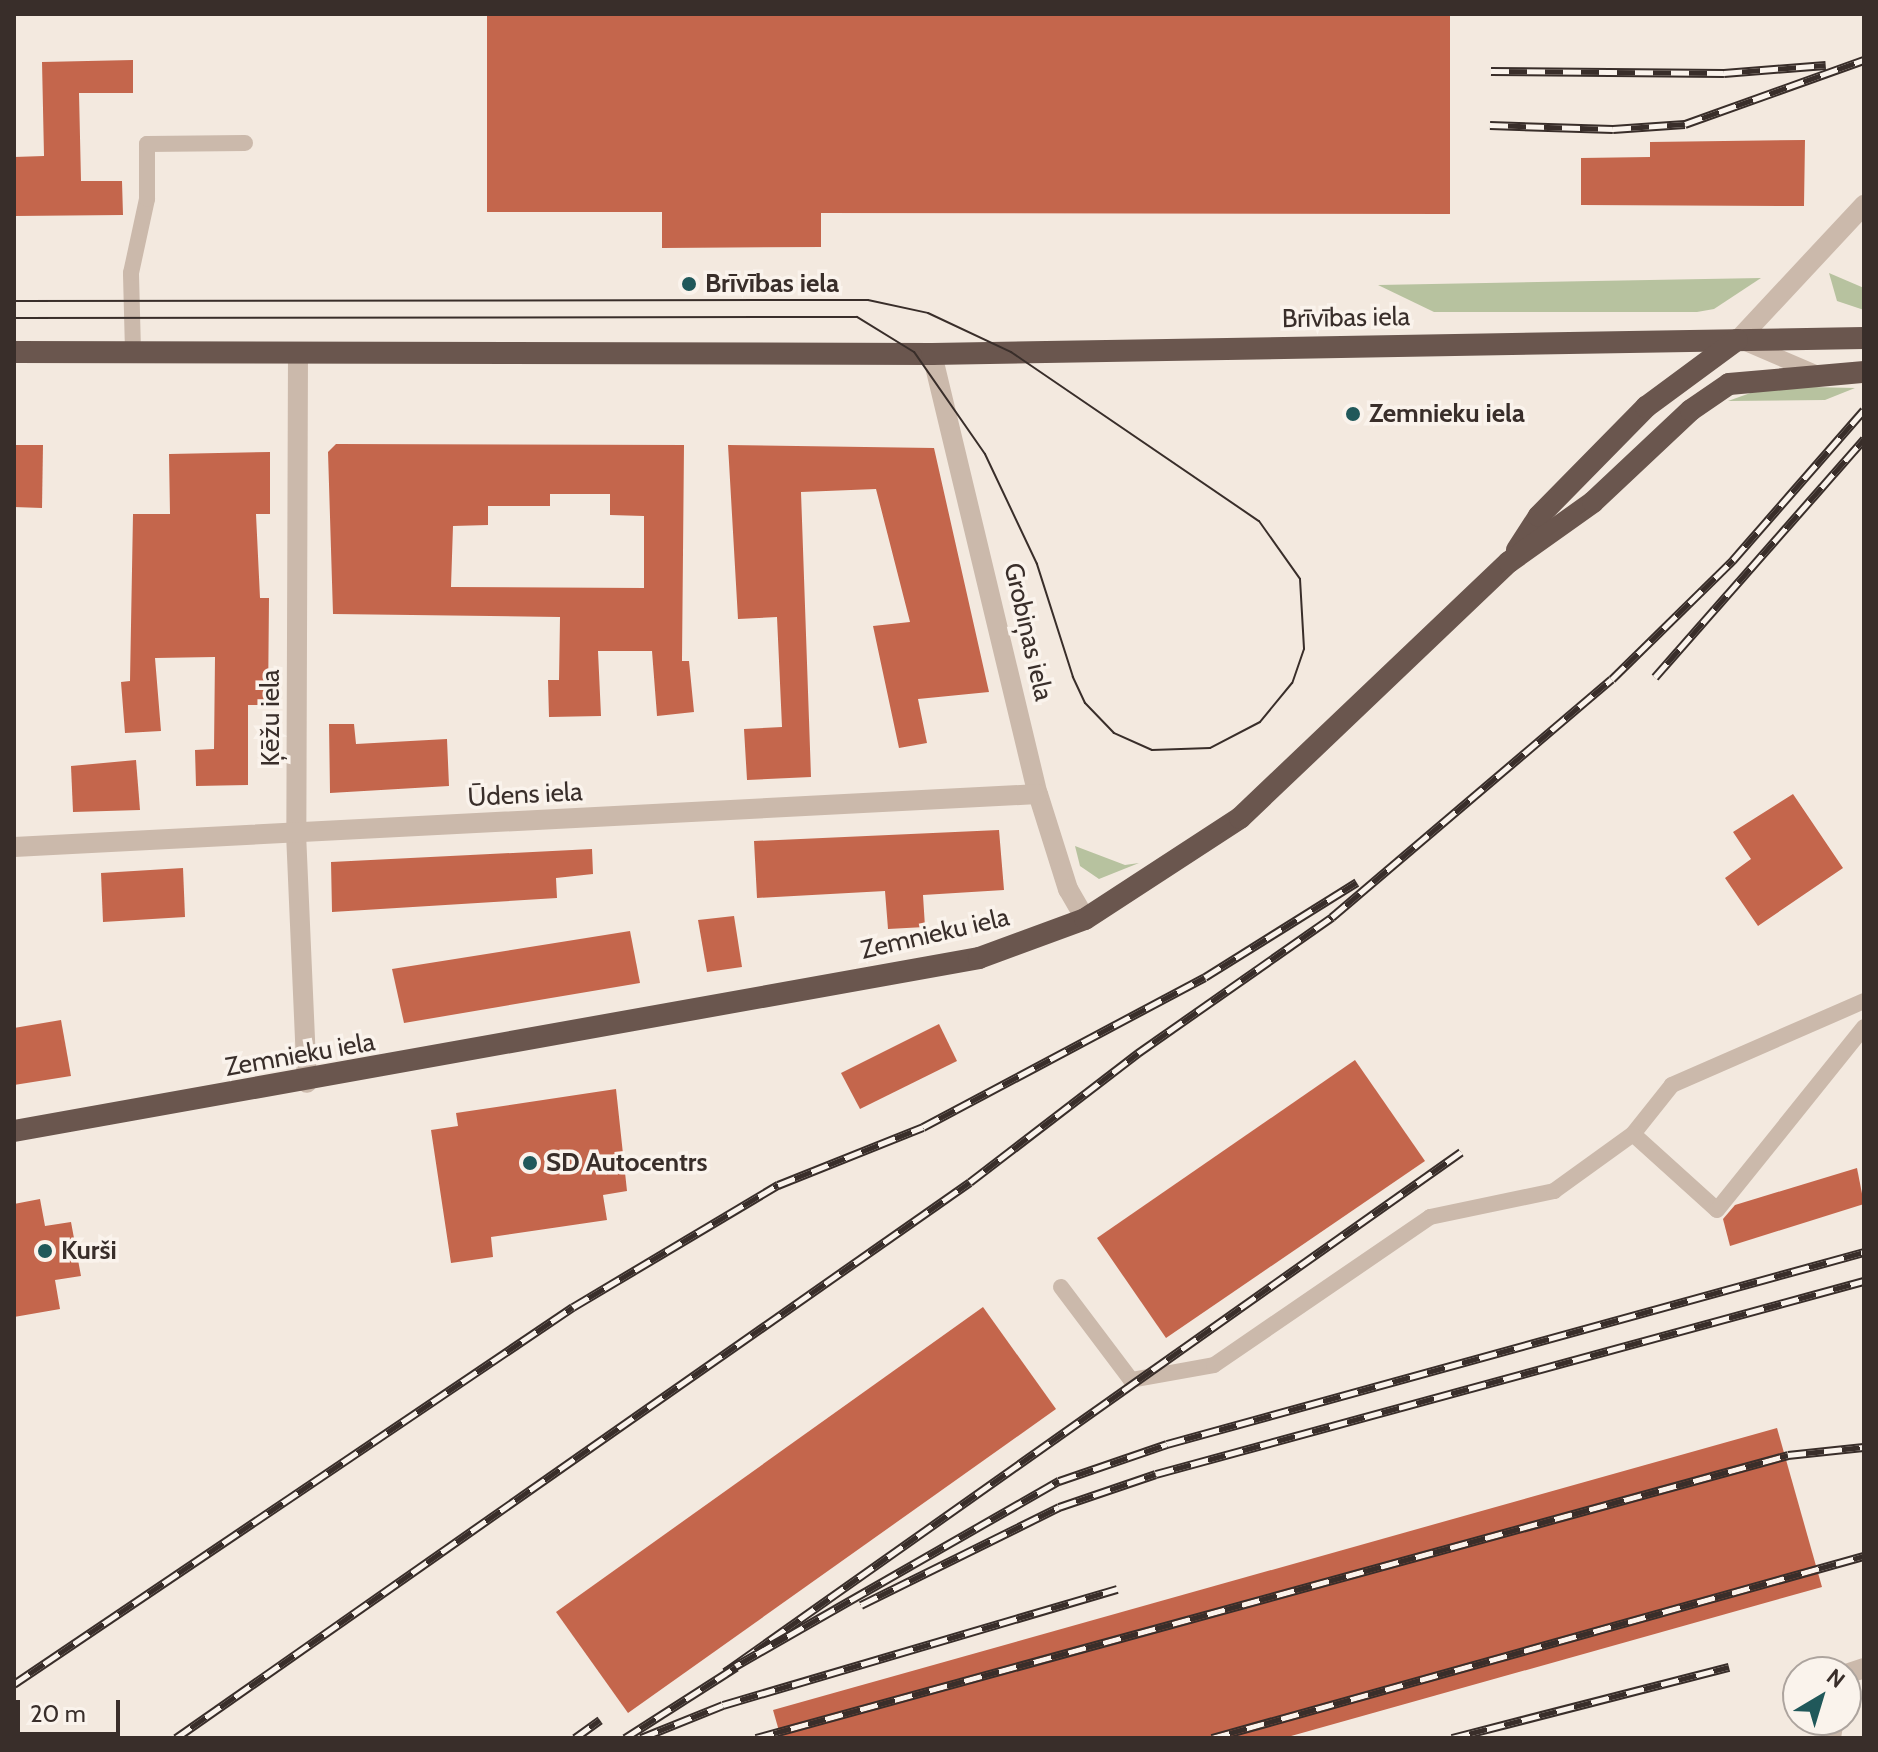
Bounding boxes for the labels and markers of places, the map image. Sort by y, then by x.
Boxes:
place label: Brīvības iela [705,268,839,300]
marker: Brīvības iela [680,275,698,293]
place label: Zemnieku iela [1369,398,1525,430]
marker: Zemnieku iela [1344,405,1362,423]
place label: SD Autocentrs [546,1147,707,1179]
marker: SD Autocentrs [521,1154,539,1172]
place label: Kurši [61,1235,117,1267]
marker: Kurši [36,1242,54,1260]

